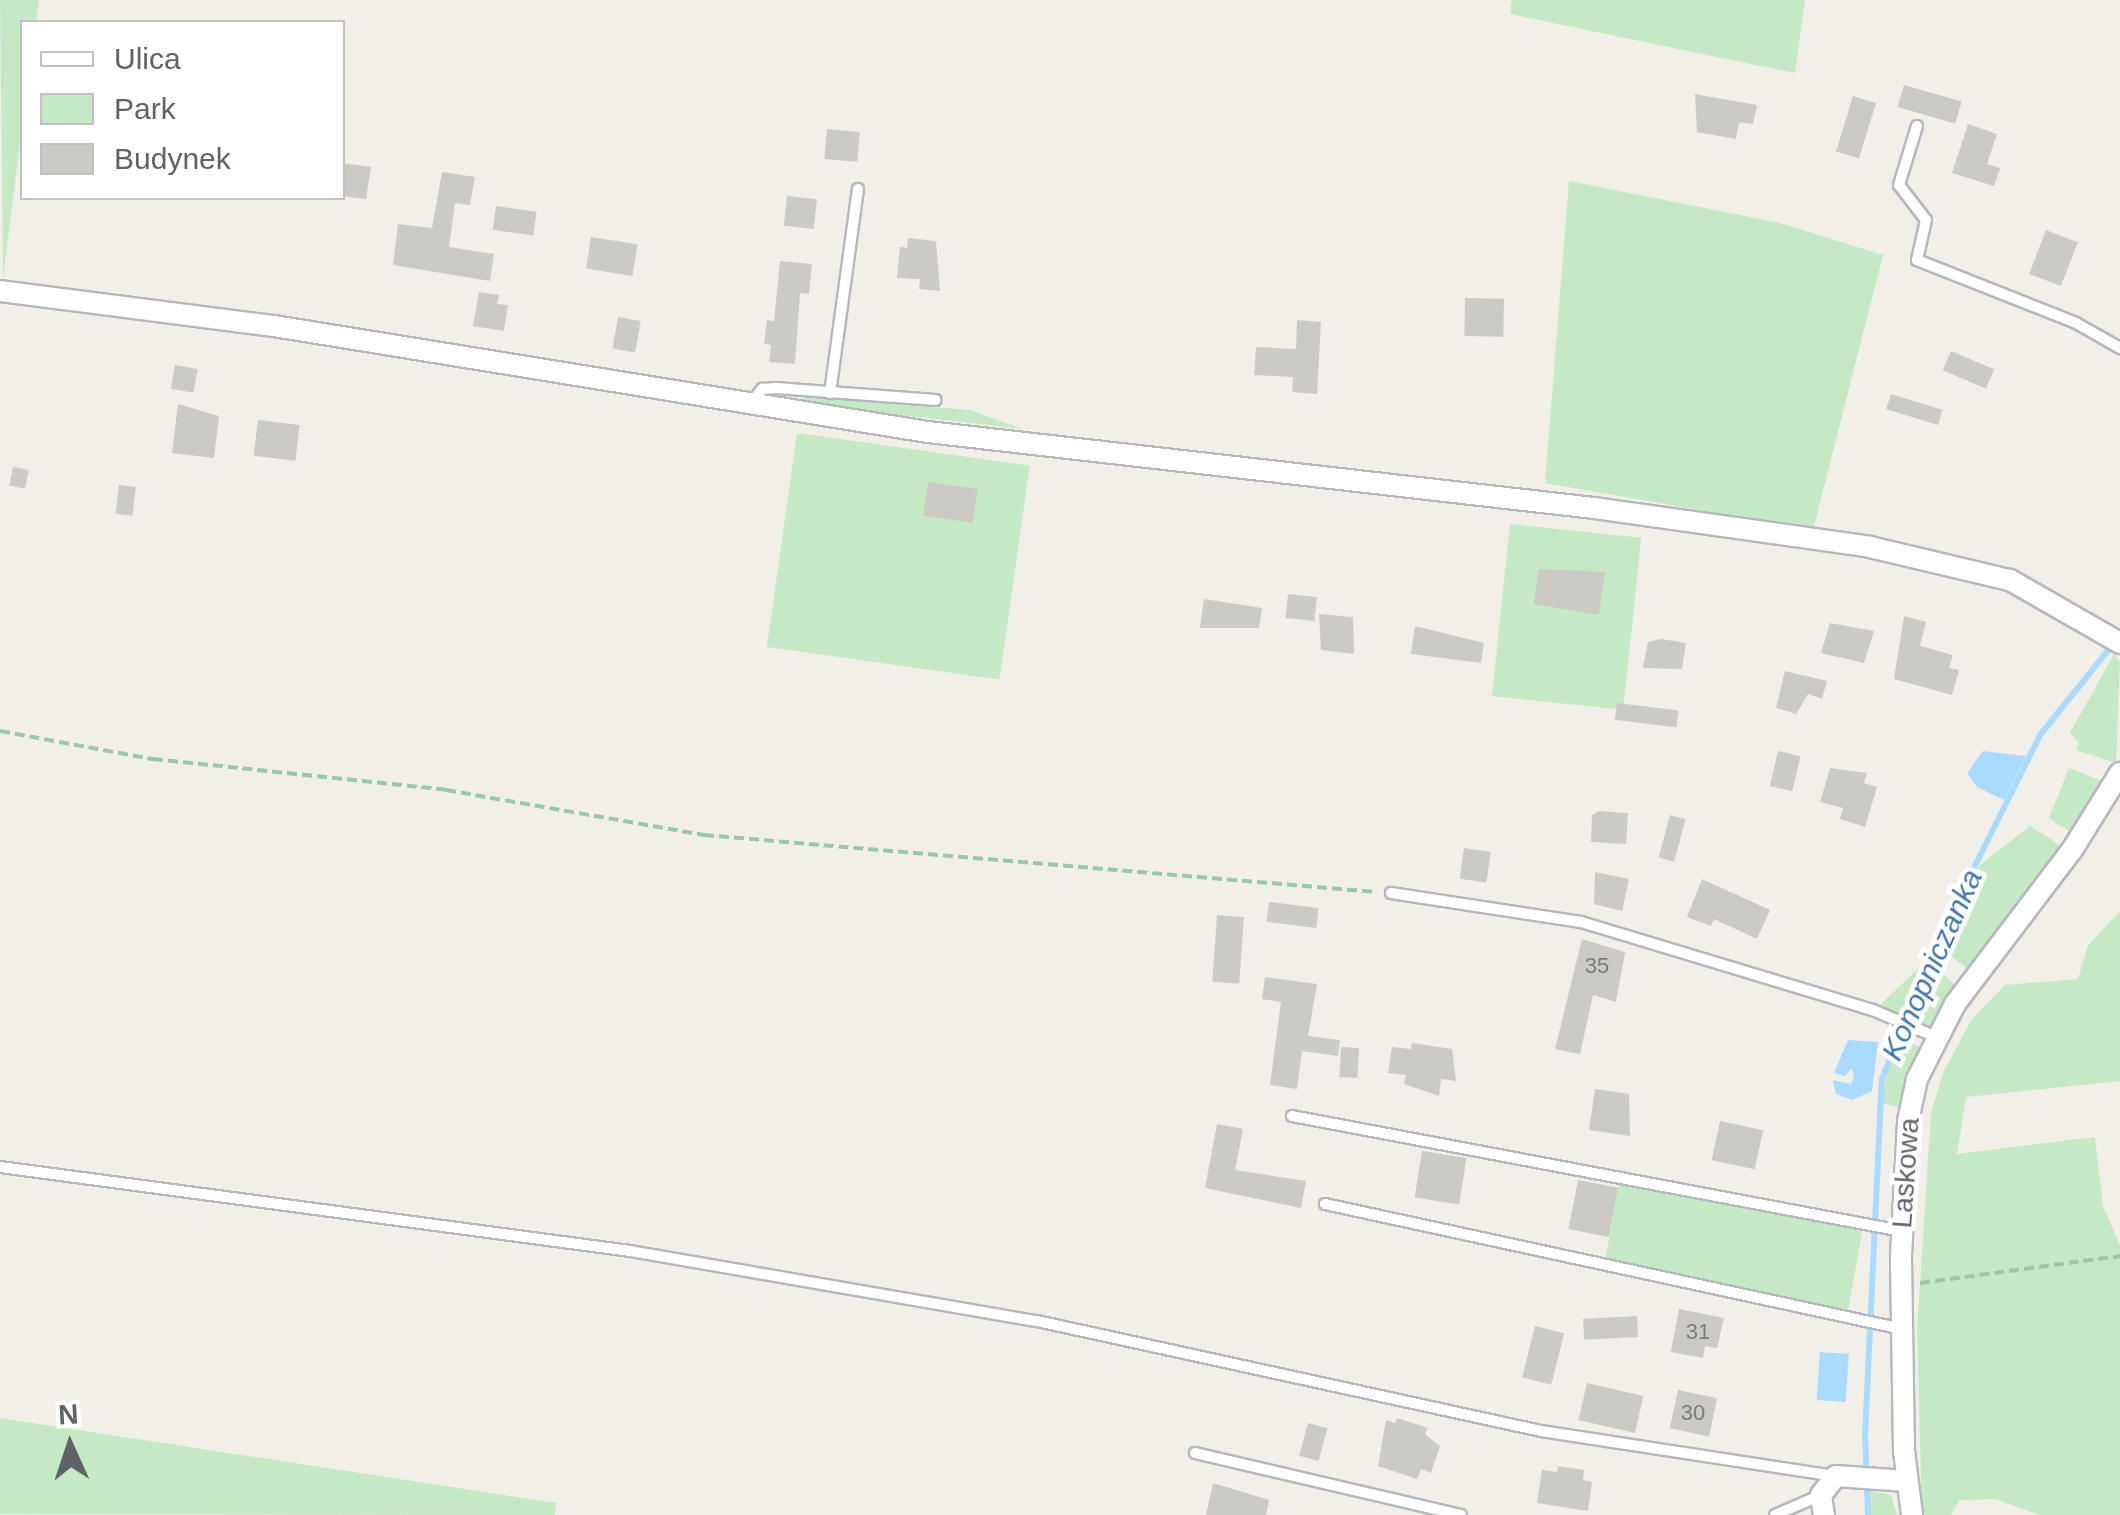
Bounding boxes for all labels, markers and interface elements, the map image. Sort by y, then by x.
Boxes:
legend [20,20,345,200]
text: Ulica [114,42,181,75]
text: Park [114,92,176,125]
text: Budynek [114,142,231,175]
water label: Konopniczanka [1874,864,1990,1066]
house number: 35 [1585,953,1609,979]
street label: Laskowa [1885,1117,1927,1229]
house number: 31 [1686,1319,1710,1345]
north arrow [20,1395,120,1495]
text: N [57,1399,79,1431]
house number: 30 [1681,1400,1705,1426]

